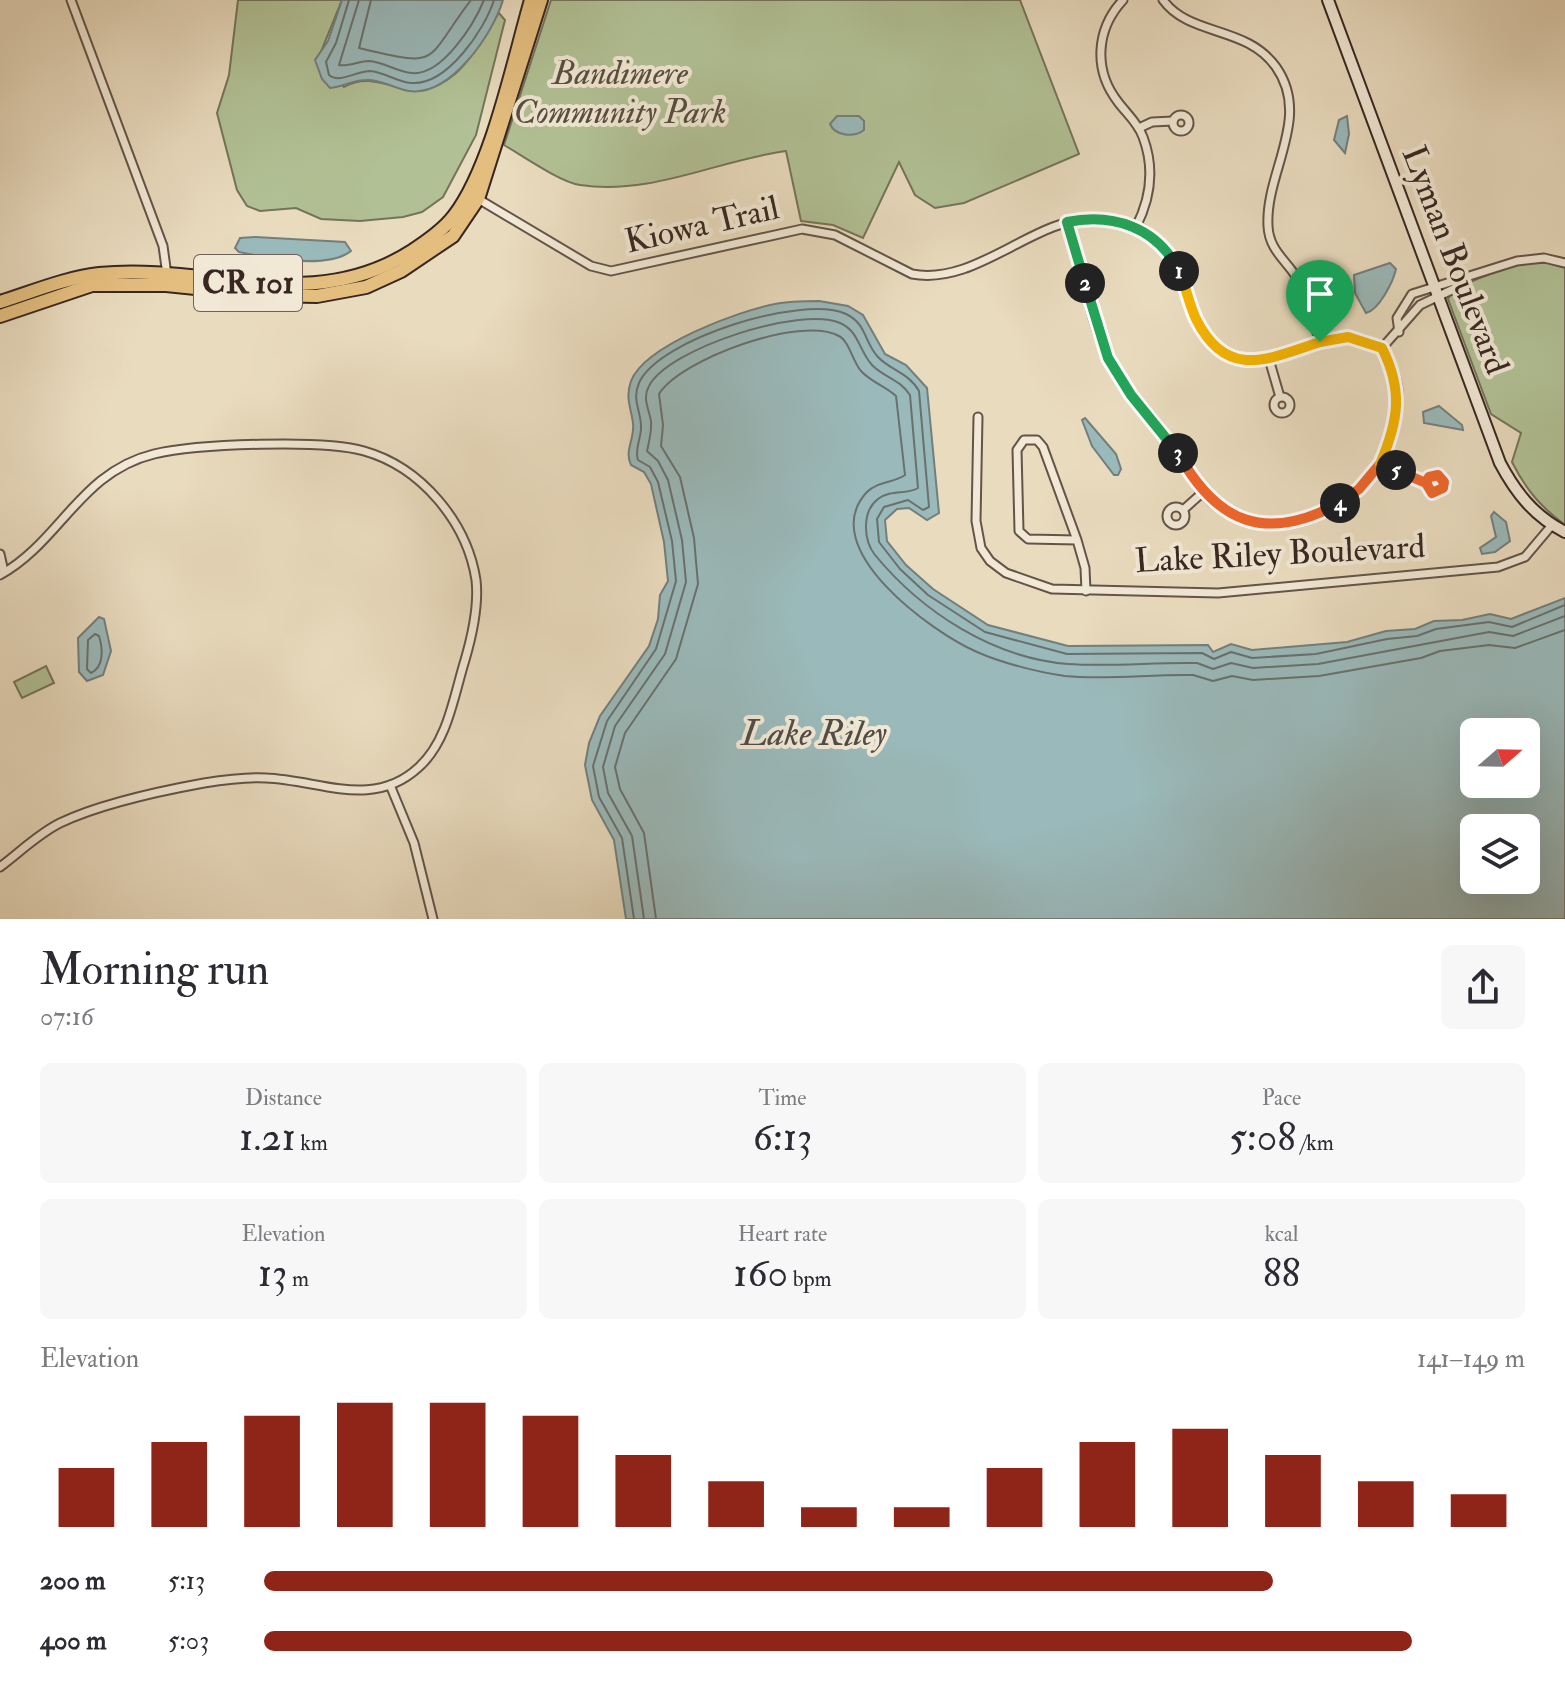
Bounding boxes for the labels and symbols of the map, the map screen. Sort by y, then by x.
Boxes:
park label: Bandimere Community Park [514,52,726,134]
street label: Lyman Boulevard [1392,140,1518,381]
street label: Kiowa Trail [621,186,783,264]
pin: 1 [1159,251,1199,291]
road number: CR 101 [194,255,302,311]
pin [1286,260,1354,342]
pin: 2 [1065,263,1105,303]
pin: 3 [1158,433,1198,473]
pin: 5 [1376,450,1416,490]
pin: 4 [1320,483,1360,523]
street label: Lake Riley Boulevard [1134,525,1427,583]
water label: Lake Riley [739,711,888,756]
north arrow [1460,718,1540,798]

